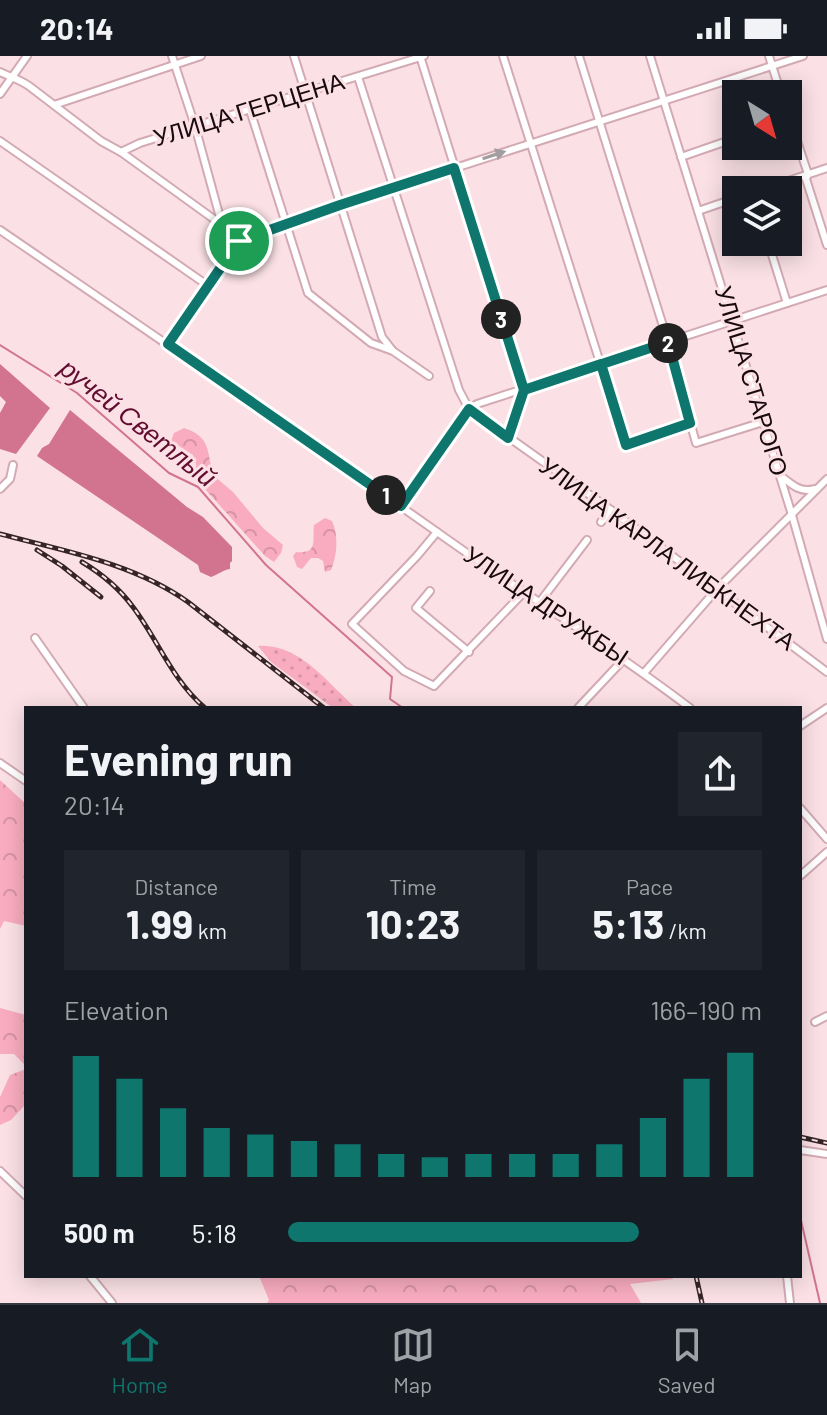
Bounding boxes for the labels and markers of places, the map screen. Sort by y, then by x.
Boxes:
pin [205,207,273,275]
pin: 3 [481,299,521,339]
pin: 2 [648,323,688,363]
pin: 1 [366,475,406,515]

